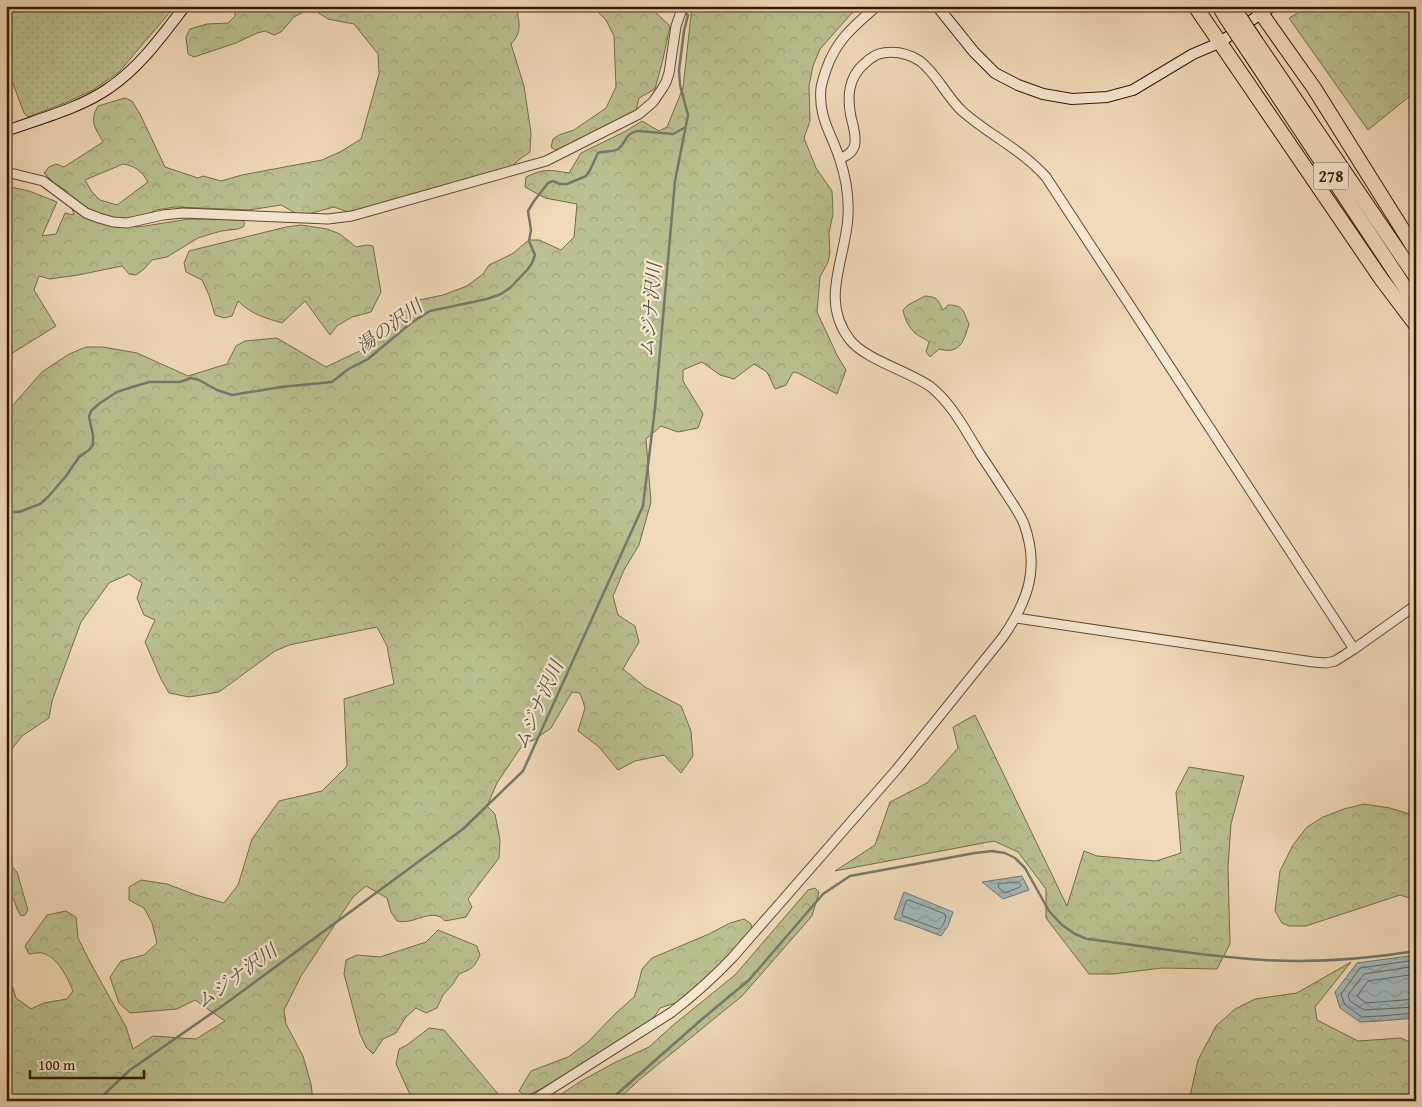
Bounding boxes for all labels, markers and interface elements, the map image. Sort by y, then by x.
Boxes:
road number: 278 [1314,162,1348,190]
water label: ムジナ沢川 [632,259,668,359]
water label: 湯の沢川 [350,291,430,360]
water label: ムジナ沢川 [506,654,571,754]
water label: ムジナ沢川 [189,936,284,1015]
scale bar [30,1047,144,1079]
text: 100 m [38,1054,76,1075]

